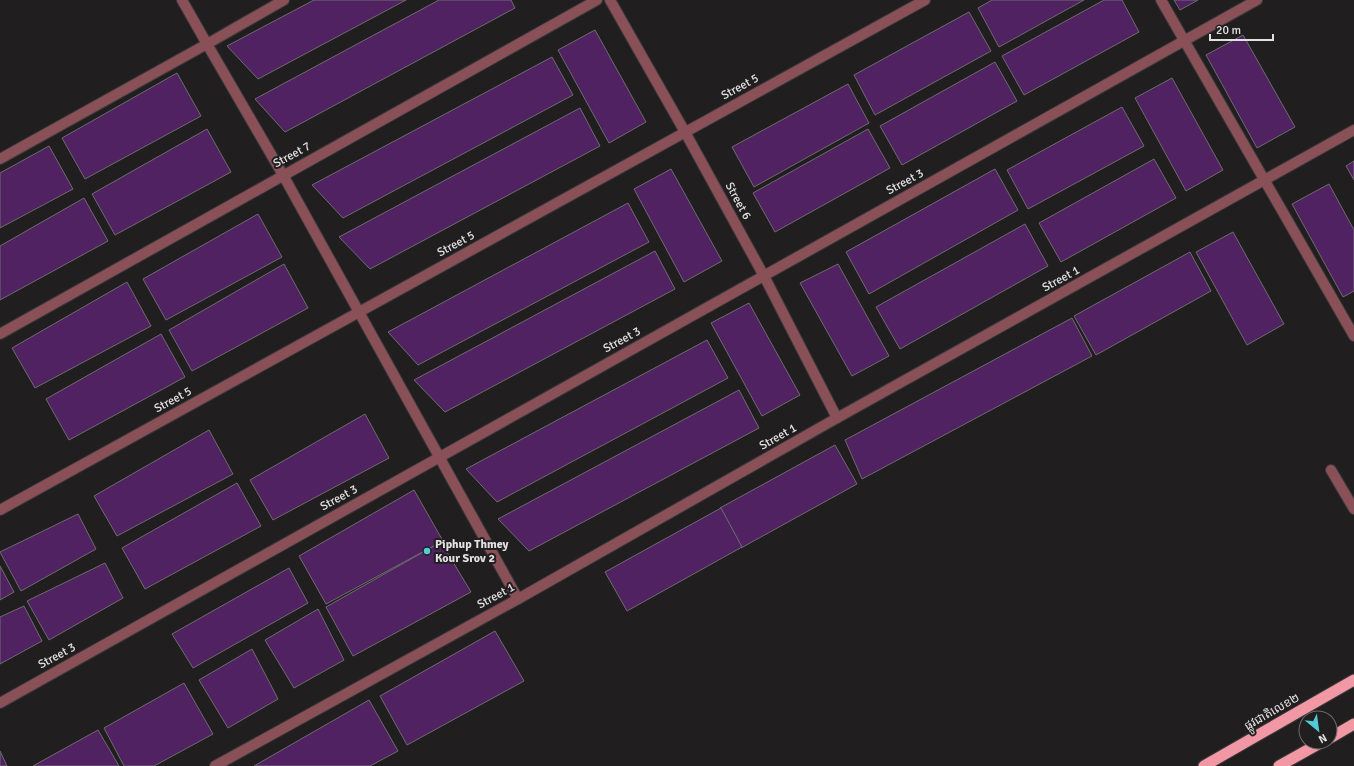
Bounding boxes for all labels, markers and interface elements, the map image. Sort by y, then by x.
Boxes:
scale bar [1210,16,1273,42]
text: 20 m [1216,23,1241,38]
street label: Street 5 [719,71,761,103]
street label: Street 7 [271,139,313,171]
street label: Street 3 [884,166,926,198]
street label: Street 6 [722,180,754,222]
street label: Street 5 [435,228,477,260]
street label: Street 1 [1040,263,1082,295]
street label: Street 3 [601,324,643,356]
street label: Street 5 [152,384,194,416]
street label: Street 1 [757,420,799,454]
street label: Street 3 [318,482,360,514]
place label: Piphup Thmey Kour Srov 2 [435,537,509,566]
marker: Piphup Thmey Kour Srov 2 [422,546,432,556]
street label: Street 1 [475,580,517,612]
street label: Street 3 [36,640,78,672]
street label: ផ្លូវជាតិលេខ២ [1242,690,1304,736]
north arrow [1298,710,1338,750]
text: N [1316,731,1329,746]

